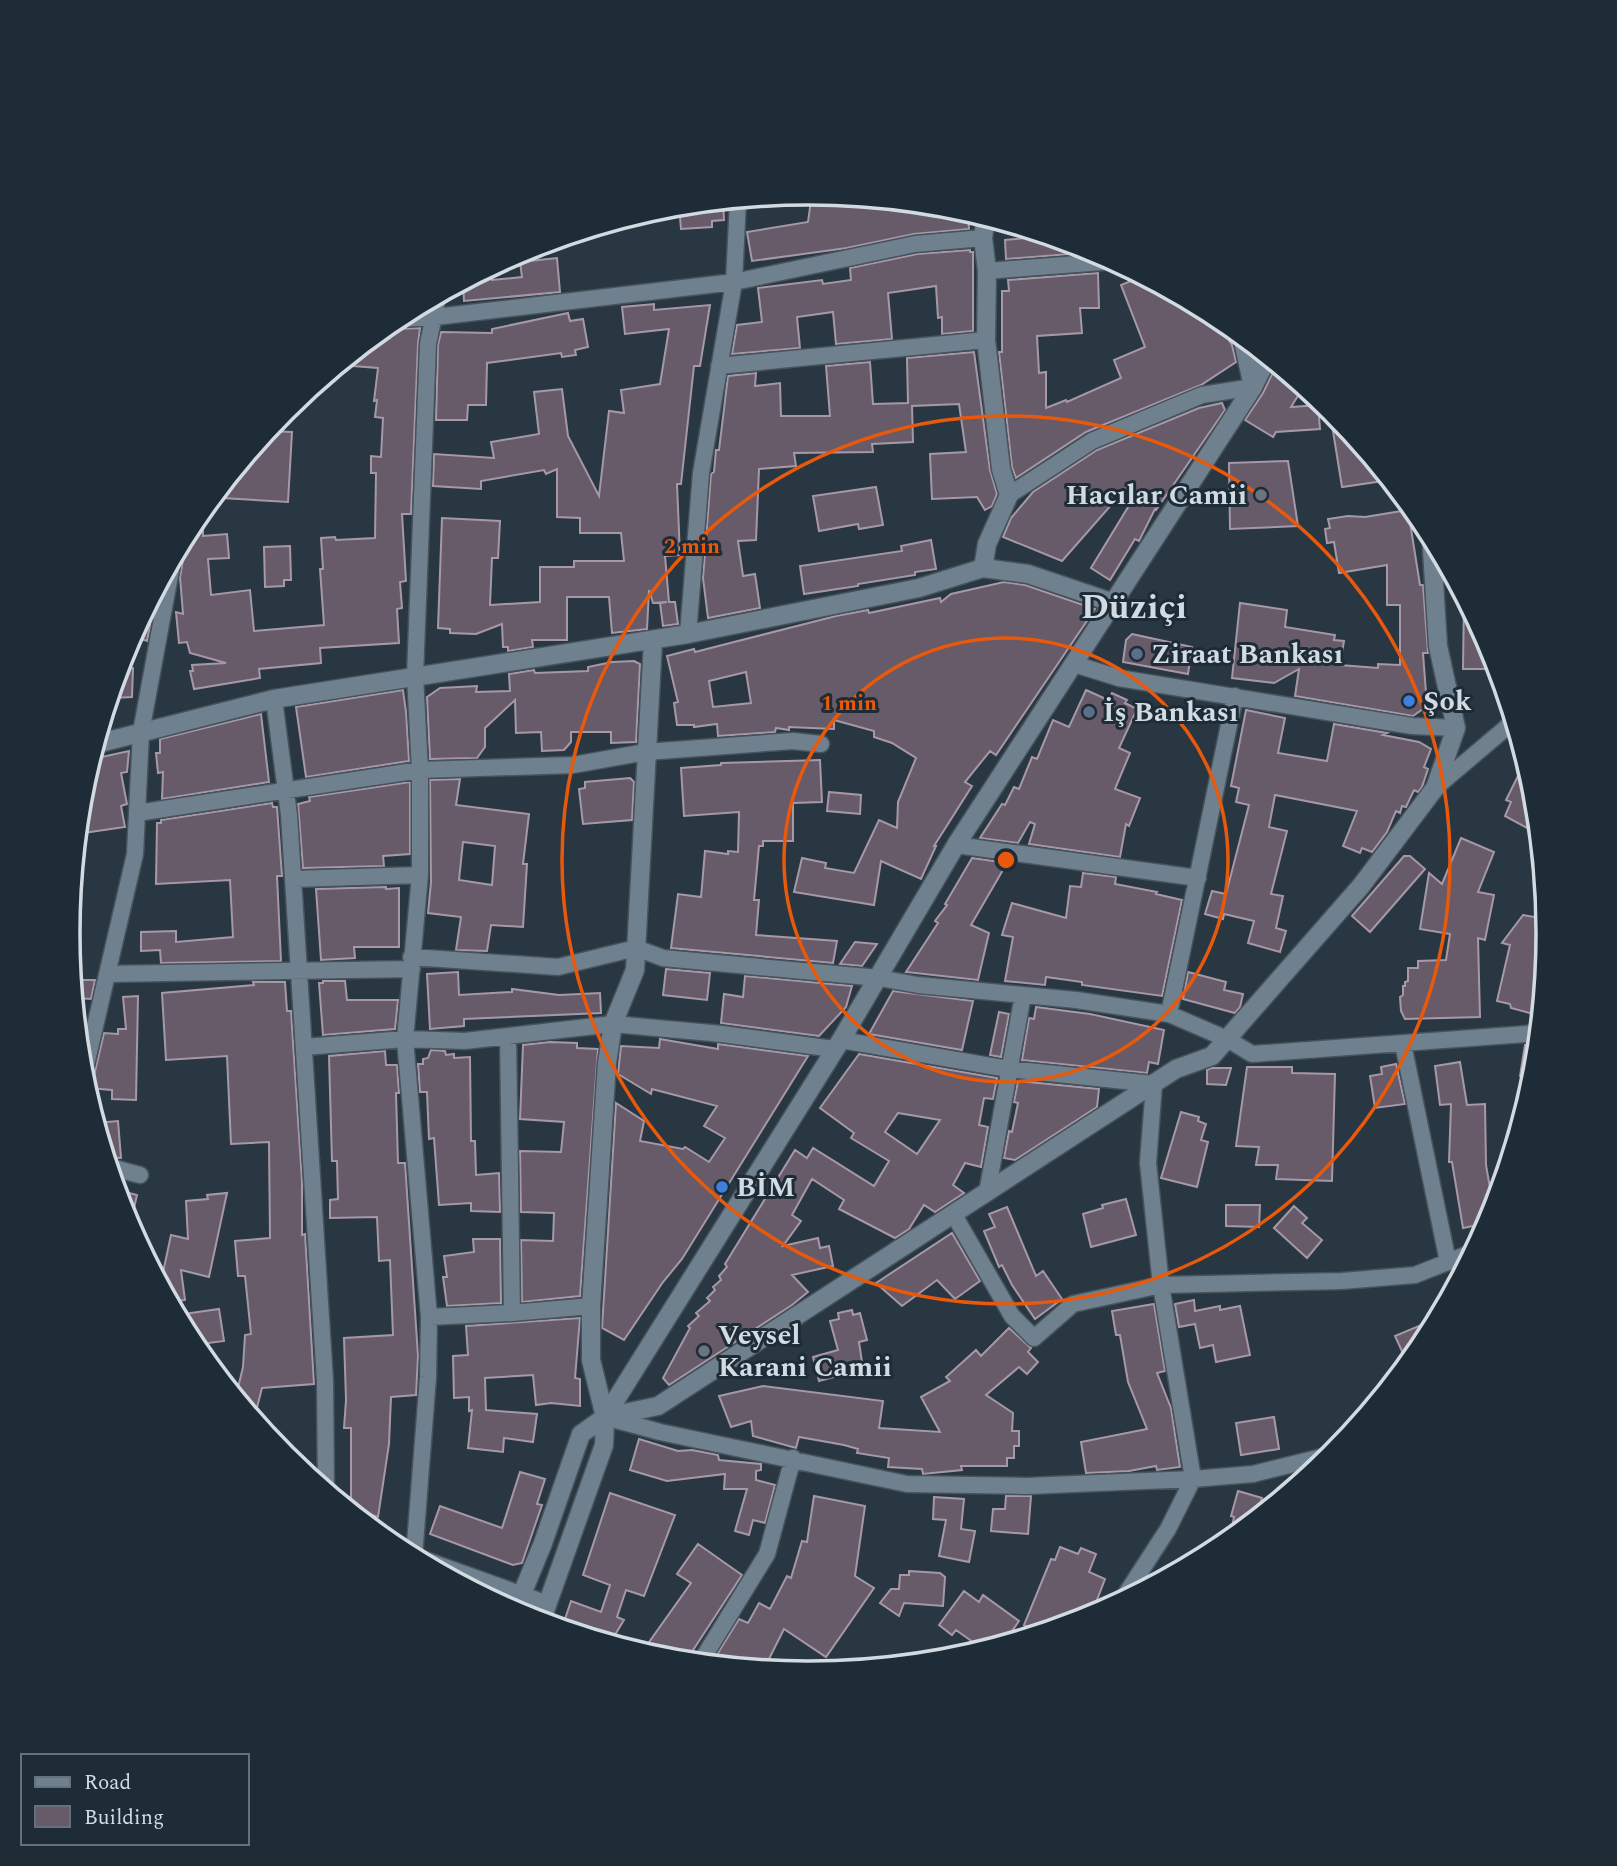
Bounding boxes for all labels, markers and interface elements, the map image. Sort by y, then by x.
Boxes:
place label: Hacılar Camii [1066,474,1247,517]
marker: Hacılar Camii [1253,487,1269,503]
text: 2 min [664,531,720,563]
district label: Düziçi [1081,581,1187,634]
place label: Ziraat Bankası [1151,633,1343,676]
marker: Ziraat Bankası [1129,646,1145,662]
place label: Şok [1423,680,1472,723]
text: 1 min [821,688,877,720]
place label: İş Bankası [1103,691,1238,734]
marker: Şok [1401,693,1417,709]
marker: İş Bankası [1081,704,1097,720]
centre of rings [994,848,1018,872]
place label: BİM [736,1166,795,1209]
marker: BİM [714,1179,730,1195]
place label: Veysel Karani Camii [718,1314,892,1389]
marker: Veysel Karani Camii [696,1343,712,1359]
legend [21,1754,248,1845]
text: Road [84,1767,131,1799]
text: Building [84,1802,164,1834]

